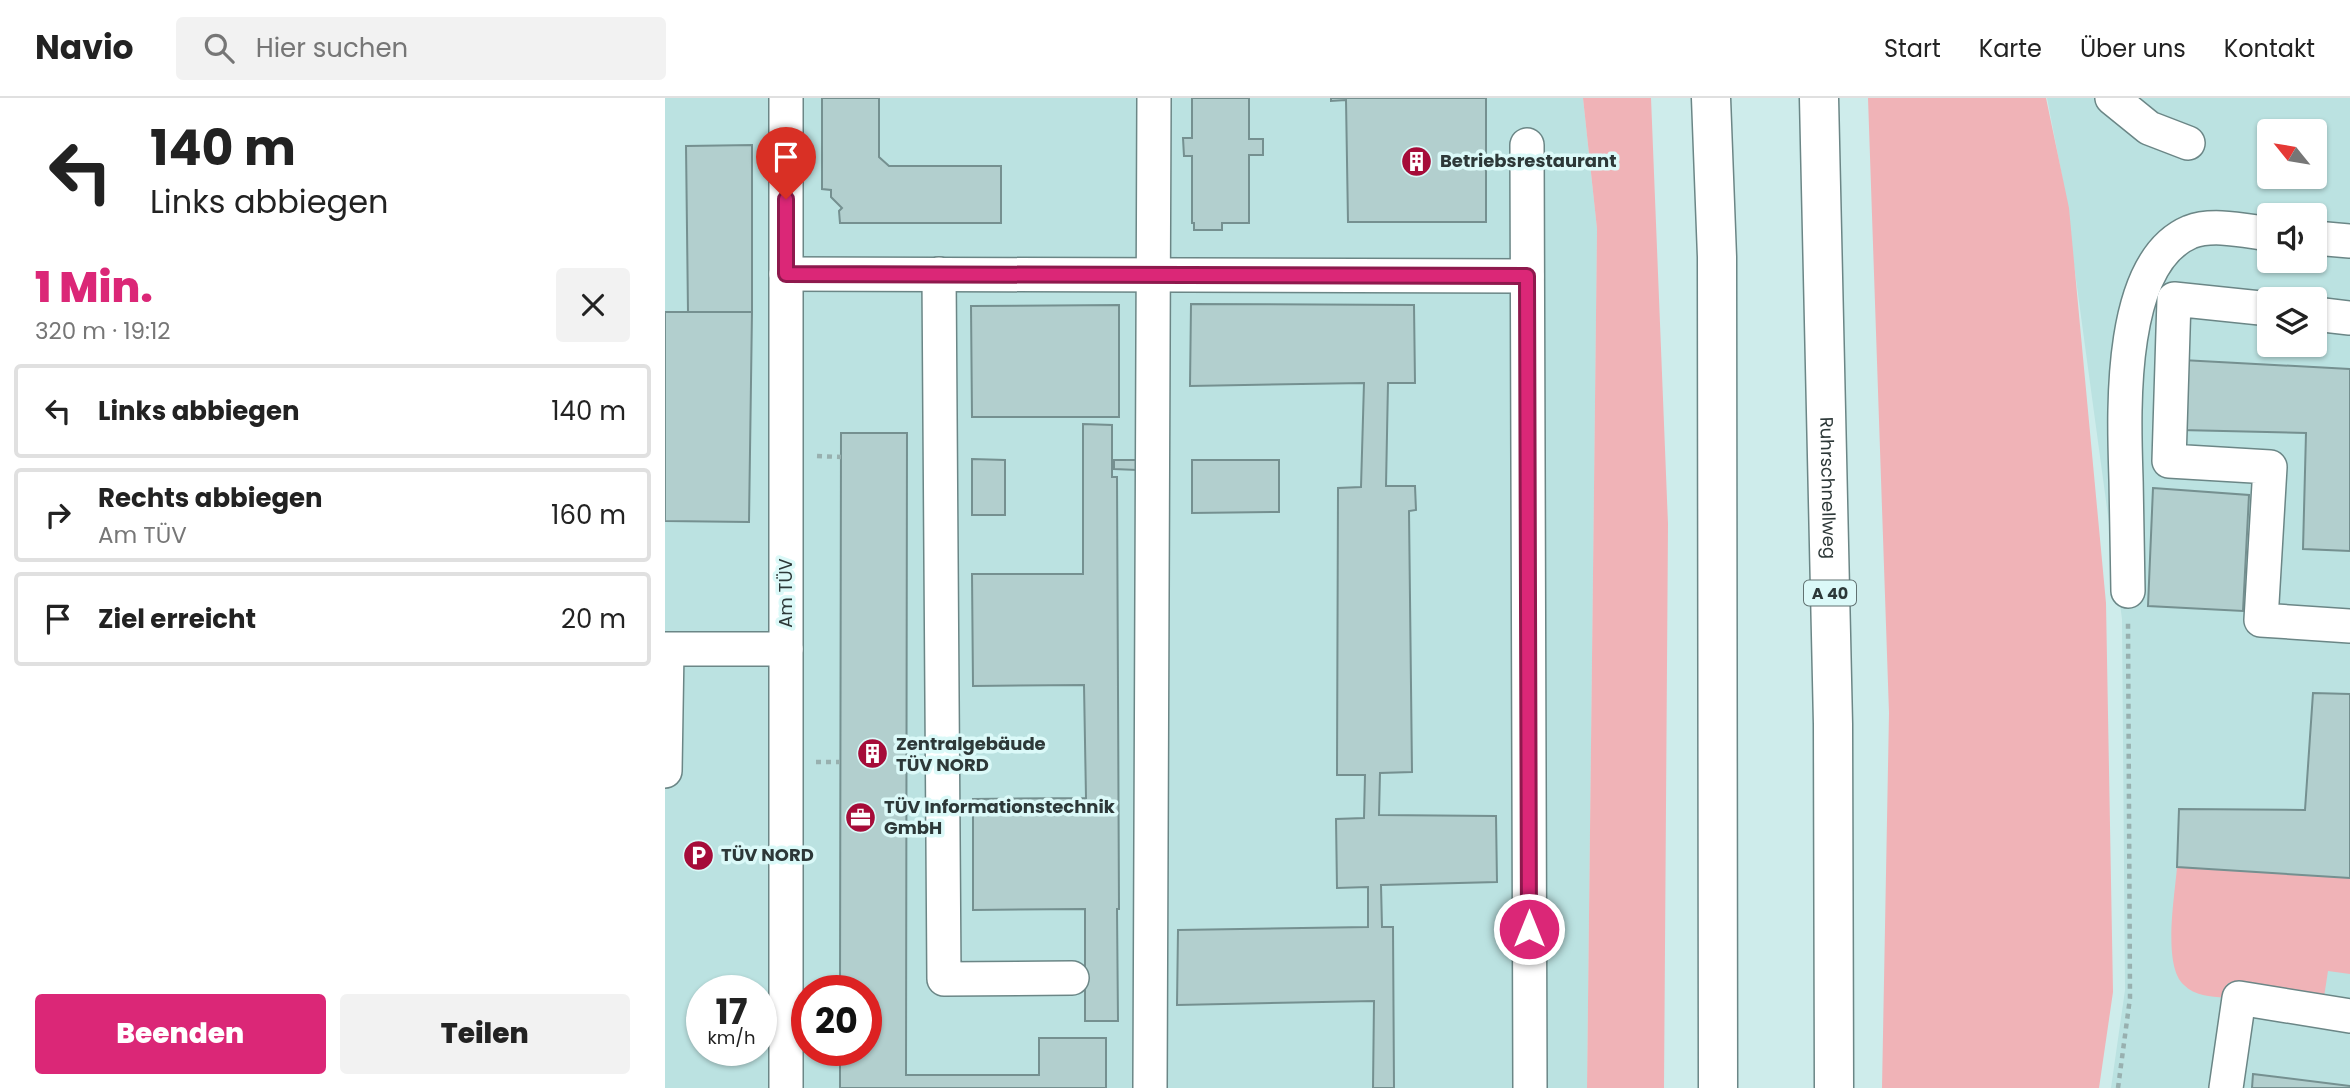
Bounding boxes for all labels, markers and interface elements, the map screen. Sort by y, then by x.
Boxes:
search box [176,17,666,80]
text: Navio [35,24,134,71]
icon: search [200,29,238,67]
text: Hier suchen [256,30,408,66]
text: Start [1884,32,1941,65]
text: Karte [1979,32,2042,65]
text: Über uns [2080,32,2186,65]
text: Kontakt [2224,32,2315,65]
text: 140 m [150,114,296,182]
north arrow [2257,119,2327,189]
map controls [2257,119,2327,357]
icon: left [35,126,126,217]
pin [756,127,816,199]
icon: arrive [767,138,805,176]
building icon: Betriebsrestaurant [1400,144,1434,178]
place label: Betriebsrestaurant [1440,148,1617,173]
text: Links abbiegen [150,179,388,224]
button: sound [2257,203,2327,273]
text: 1 Min. [35,258,153,317]
button: close [556,268,630,342]
button: layers [2257,287,2327,357]
text: 320 m · 19:12 [35,315,171,347]
icon: left [39,392,77,430]
text: Links abbiegen [98,393,300,429]
text: 140 m [551,393,626,429]
street label: Ruhrschnellweg [1814,416,1842,559]
text: Rechts abbiegen [98,480,323,516]
icon: right [39,496,77,534]
text: 160 m [551,497,626,533]
text: Am TÜV [98,519,187,551]
street label: Am TÜV [773,558,798,628]
road number: A 40 [1804,580,1856,606]
icon: arrive [39,600,77,638]
text: Ziel erreicht [98,601,256,637]
text: 20 m [561,601,626,637]
place label: Zentralgebäude TÜV NORD [896,731,1046,777]
building icon: Zentralgebäude TÜV NORD [856,737,890,771]
place label: TÜV Informationstechnik GmbH [884,794,1116,840]
office icon: TÜV Informationstechnik GmbH [844,800,878,834]
parking icon: TÜV NORD [681,838,715,872]
place label: TÜV NORD [721,842,814,867]
position arrow [1492,892,1566,966]
speed limit sign: 20 [791,975,882,1066]
text: 17 [716,987,747,1036]
button: Beenden [35,994,326,1074]
button: Teilen [340,994,630,1074]
text: km/h [708,1025,755,1050]

